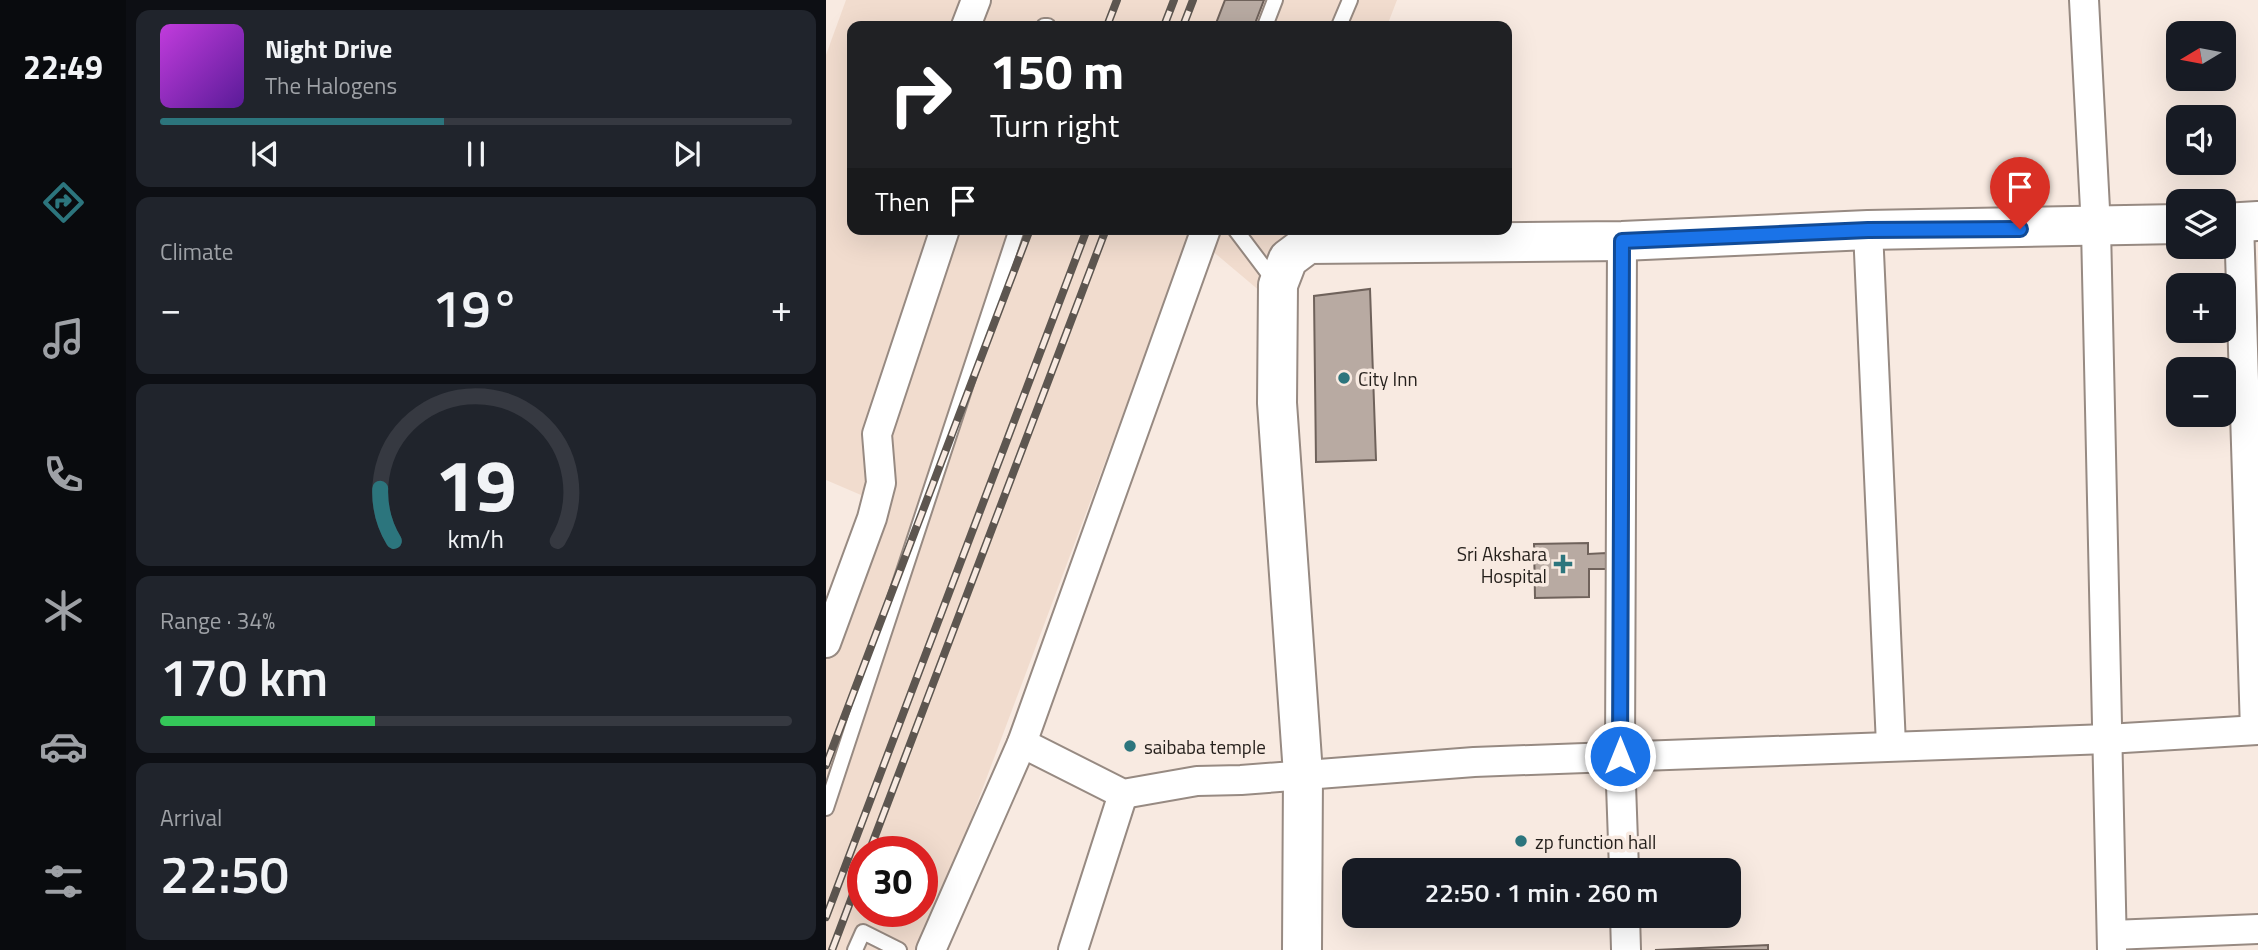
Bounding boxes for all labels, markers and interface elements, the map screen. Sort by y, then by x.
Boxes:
north arrow [2166,21,2236,91]
map controls [2166,21,2236,427]
text: Night Drive [265,29,392,68]
text: 150 m [990,33,1124,108]
text: 22:49 [23,43,103,91]
icon: right [875,49,966,140]
text: The Halogens [265,68,397,103]
text: Turn right [990,101,1119,149]
button: sound [2166,105,2236,175]
icon: previous [246,135,284,173]
icon: pause [457,135,495,173]
icon: next [668,135,706,173]
pin [1990,157,2050,229]
icon: arrive [2001,168,2039,206]
icon: directions [39,178,88,227]
text: Then [875,182,930,221]
icon: arrive [944,182,982,220]
button: layers [2166,189,2236,259]
text: Climate [160,234,233,269]
text: 19° [432,268,520,347]
button: + [2166,273,2236,343]
text: − [160,279,181,337]
text: + [771,279,792,337]
icon: music [39,314,88,363]
button: − [2166,357,2236,427]
place label: City Inn [1358,364,1418,393]
marker: City Inn [1336,370,1352,386]
text: 19 [435,429,517,539]
icon: phone [39,450,88,499]
text: km/h [448,520,504,558]
place label: Sri Akshara Hospital [1457,539,1547,590]
marker: Sri Akshara Hospital [1553,554,1573,574]
icon: climate [39,586,88,635]
text: Range · 34% [160,603,275,638]
text: 170 km [160,637,328,716]
position arrow [1583,719,1657,793]
icon: car [39,722,88,771]
place label: saibaba temple [1144,732,1266,761]
marker: saibaba temple [1122,738,1138,754]
text: Arrival [160,800,222,835]
place label: zp function hall [1535,827,1656,856]
marker: zp function hall [1513,833,1529,849]
text: 22:50 [160,834,289,913]
speed limit sign: 30 [847,836,938,927]
icon: filters [39,857,88,906]
text: 22:50 · 1 min · 260 m [1425,873,1658,912]

